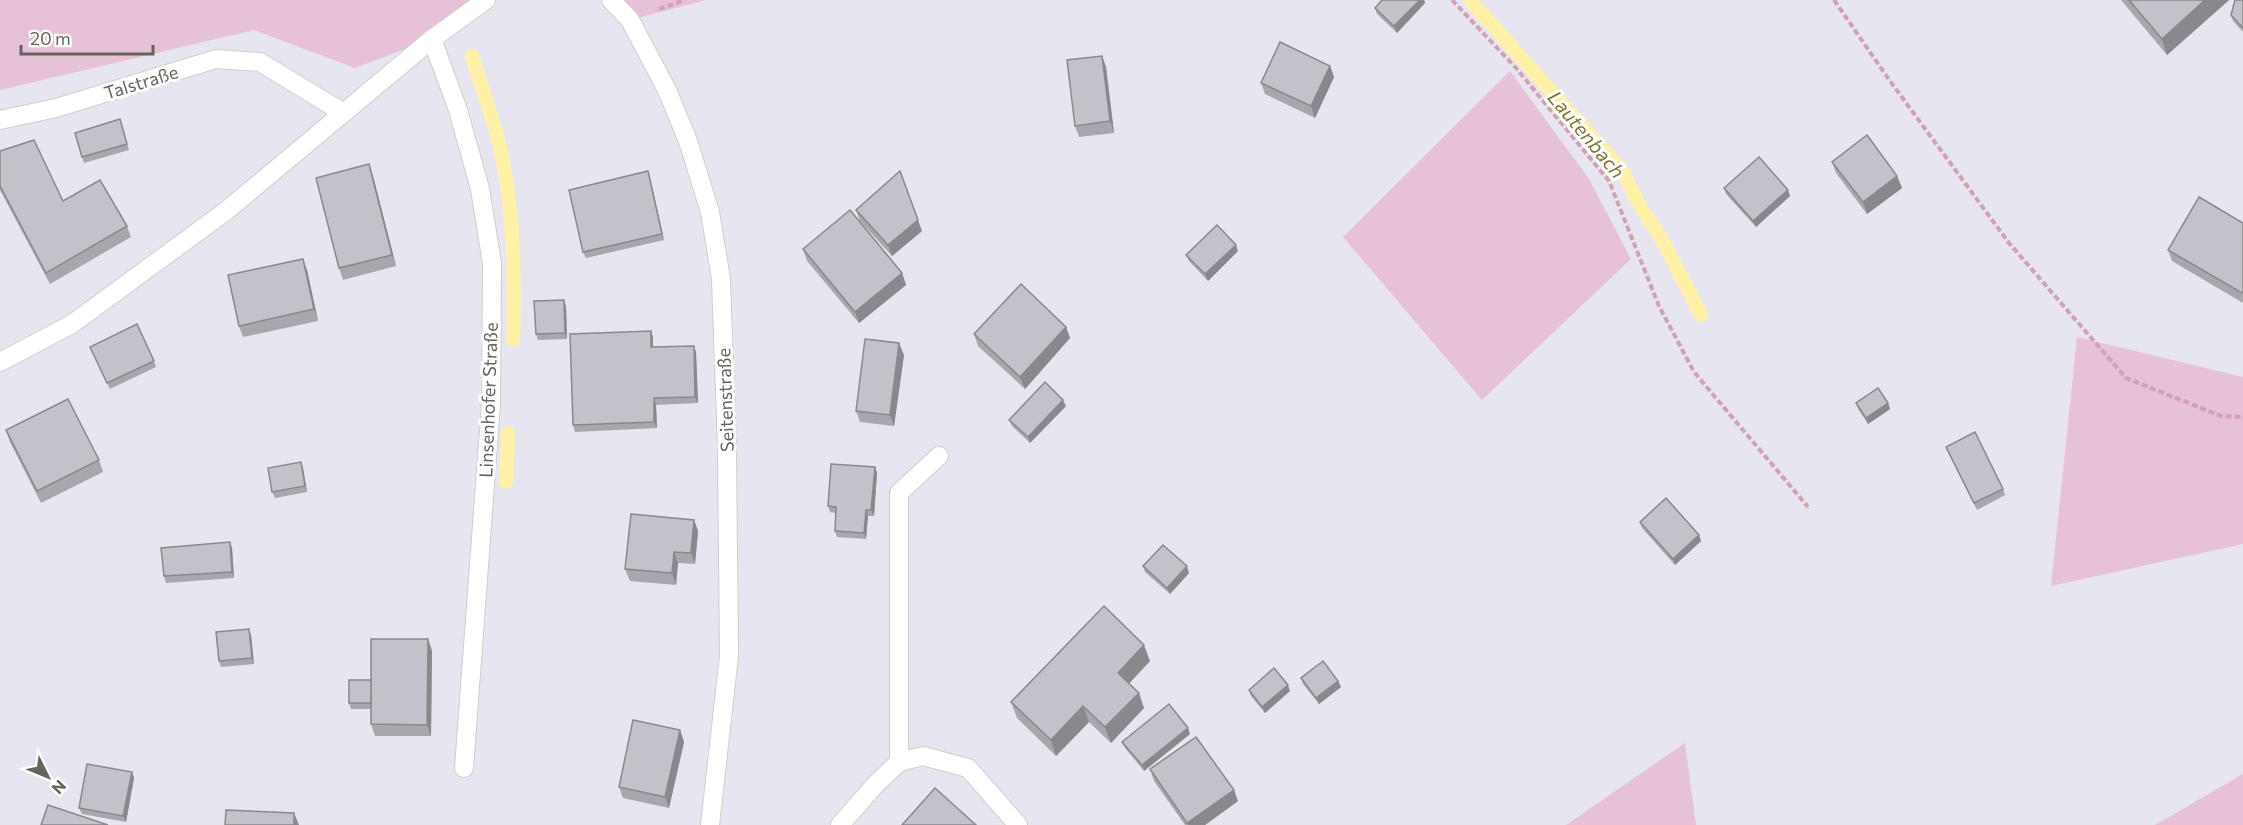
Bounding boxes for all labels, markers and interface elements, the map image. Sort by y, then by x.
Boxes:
scale bar [21,18,153,56]
text: 20 m [30,27,71,49]
street label: Talstraße [101,60,181,104]
water label: Lautenbach [1543,85,1631,183]
street label: Linsenhofer Straße [474,322,502,478]
street label: Seitenstraße [712,348,738,452]
north arrow [18,747,78,807]
text: N [48,777,70,798]

